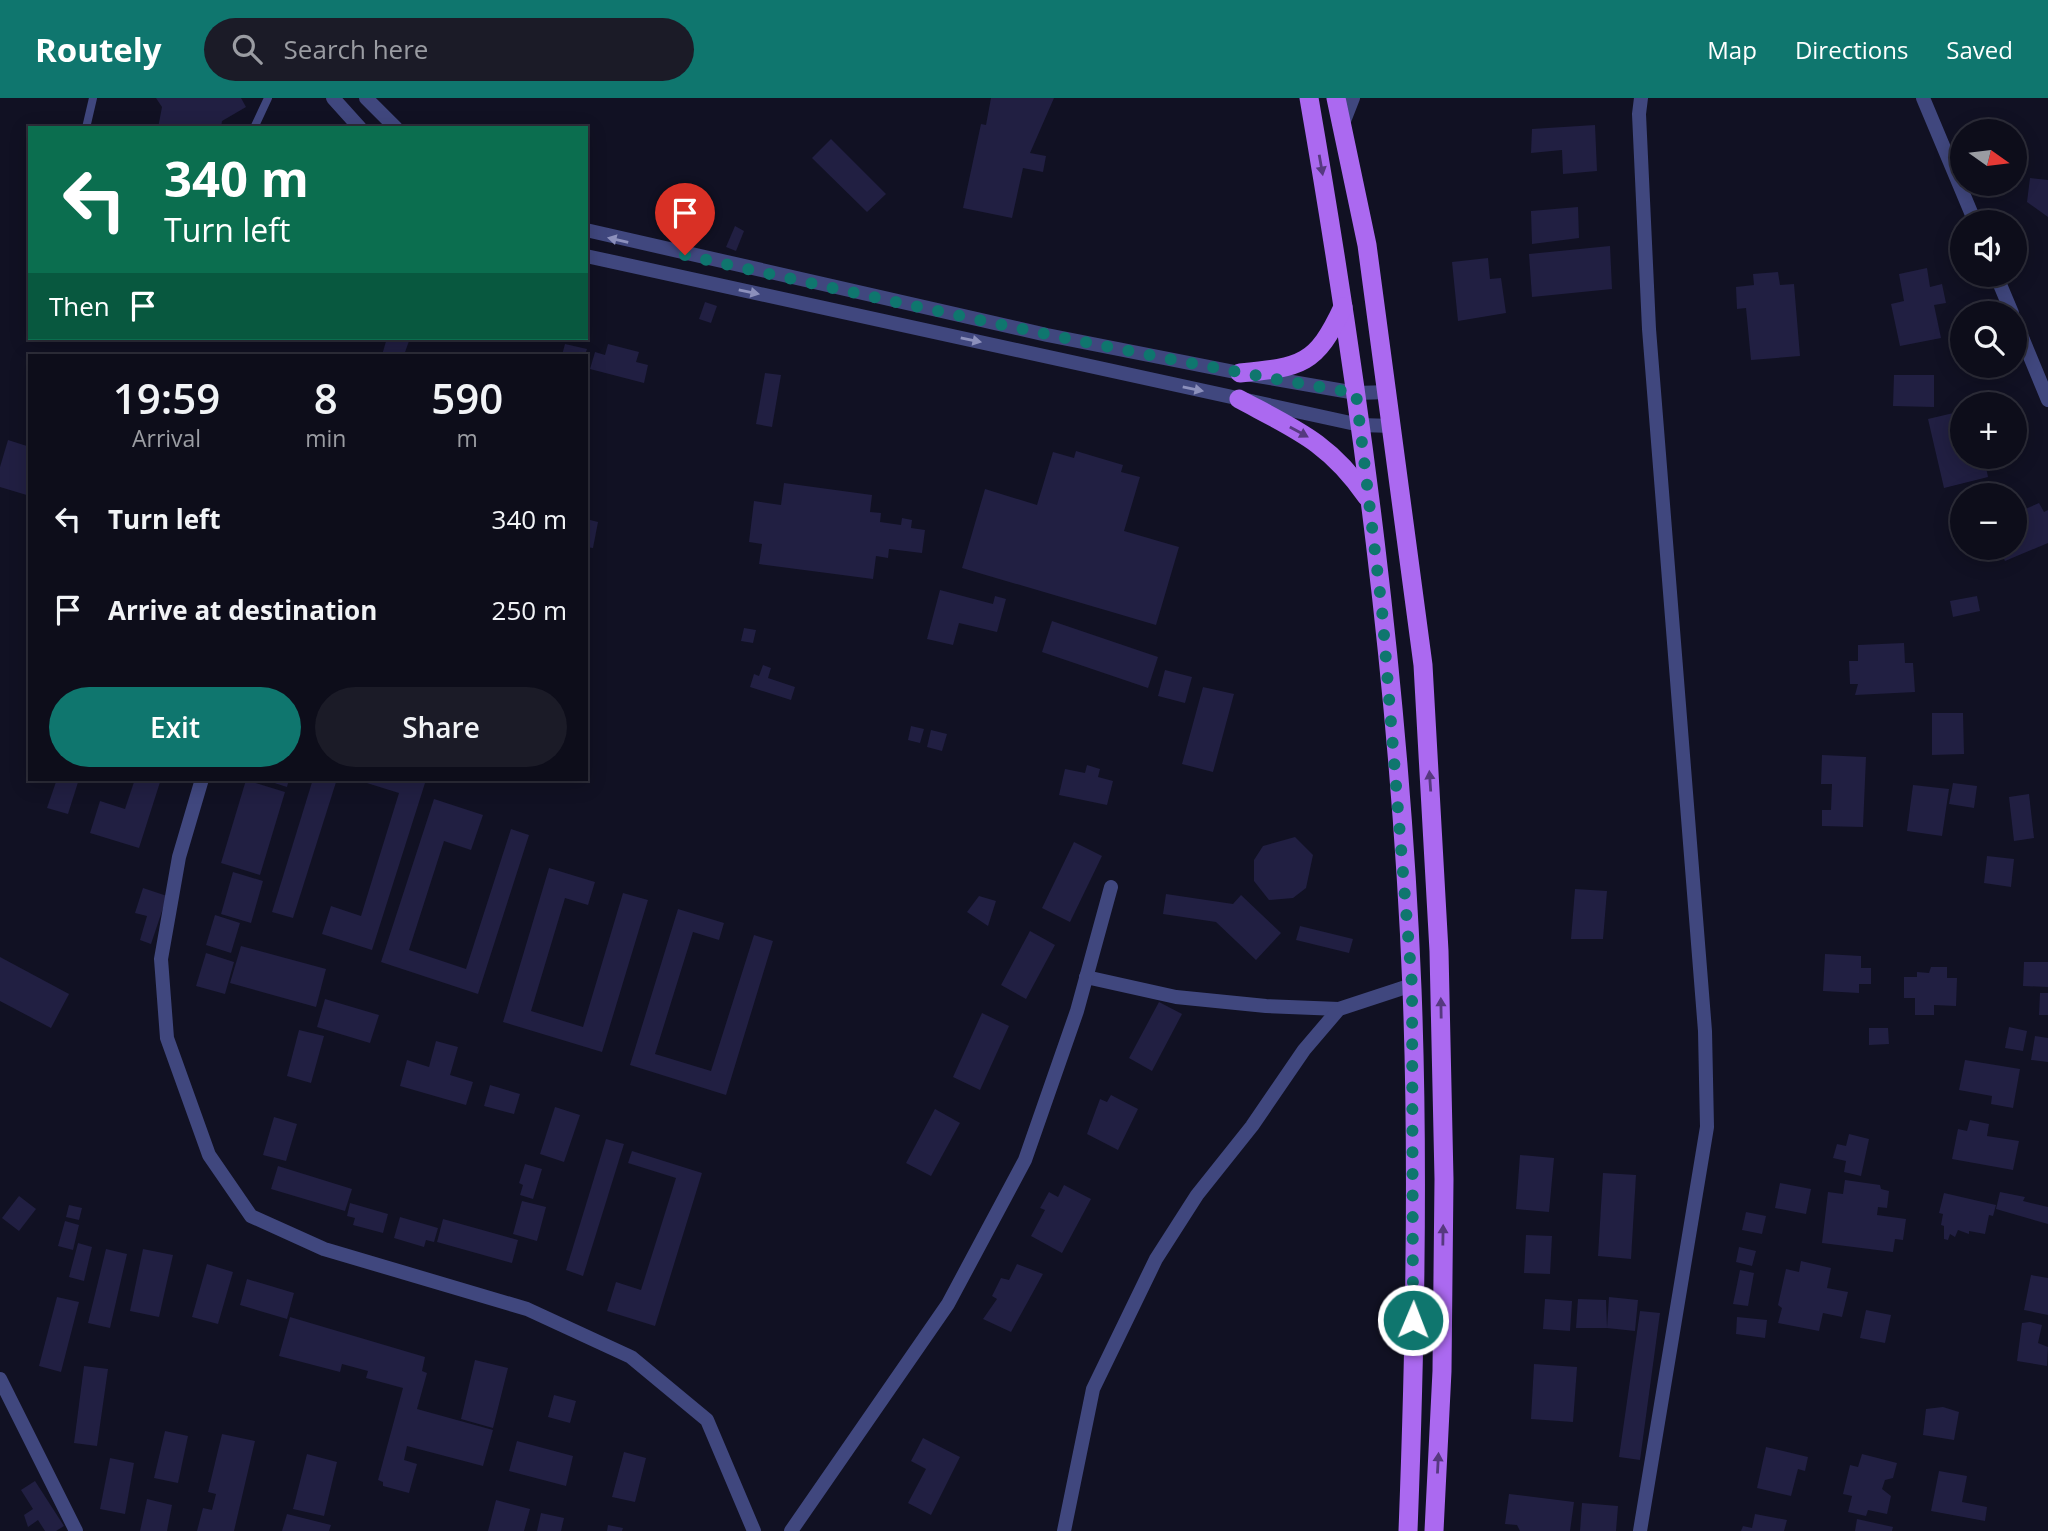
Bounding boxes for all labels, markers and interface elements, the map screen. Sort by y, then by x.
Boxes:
search box [204,18,694,81]
text: Routely [35,27,162,72]
icon: search [228,30,266,68]
text: Search here [284,31,428,67]
text: Map [1707,33,1757,66]
text: Directions [1795,33,1908,66]
text: Saved [1946,33,2013,66]
north arrow [1950,119,2026,196]
map controls [1950,119,2027,560]
text: 340 m [164,145,309,211]
icon: left [49,154,140,245]
one-way arrow [1316,154,1327,176]
pin [655,183,715,255]
icon: arrive [666,194,704,232]
text: Turn left [164,208,290,251]
button: sound [1950,210,2027,287]
one-way arrow [606,234,628,245]
icon: arrive [124,287,162,325]
one-way arrow [738,287,760,298]
text: Then [49,288,110,324]
button: search [1950,301,2027,378]
one-way arrow [960,335,982,346]
text: 19:59 [113,369,220,426]
text: 8 [314,369,338,426]
text: 590 [431,369,503,426]
one-way arrow [1182,383,1204,394]
button: + [1950,392,2027,469]
text: Arrival [132,422,201,454]
text: min [305,422,346,454]
text: m [457,422,478,454]
one-way arrow [1289,426,1309,438]
button: − [1950,483,2027,560]
icon: left [49,500,87,538]
text: Turn left [108,501,220,537]
text: 340 m [492,501,567,537]
icon: arrive [49,591,87,629]
text: Arrive at destination [108,592,377,628]
text: 250 m [492,592,567,628]
button: Exit [49,687,301,767]
button: Share [315,687,567,767]
one-way arrow [1424,770,1435,792]
one-way arrow [1435,997,1446,1019]
one-way arrow [1438,1224,1449,1246]
position arrow [1376,1283,1450,1357]
one-way arrow [1432,1452,1443,1474]

